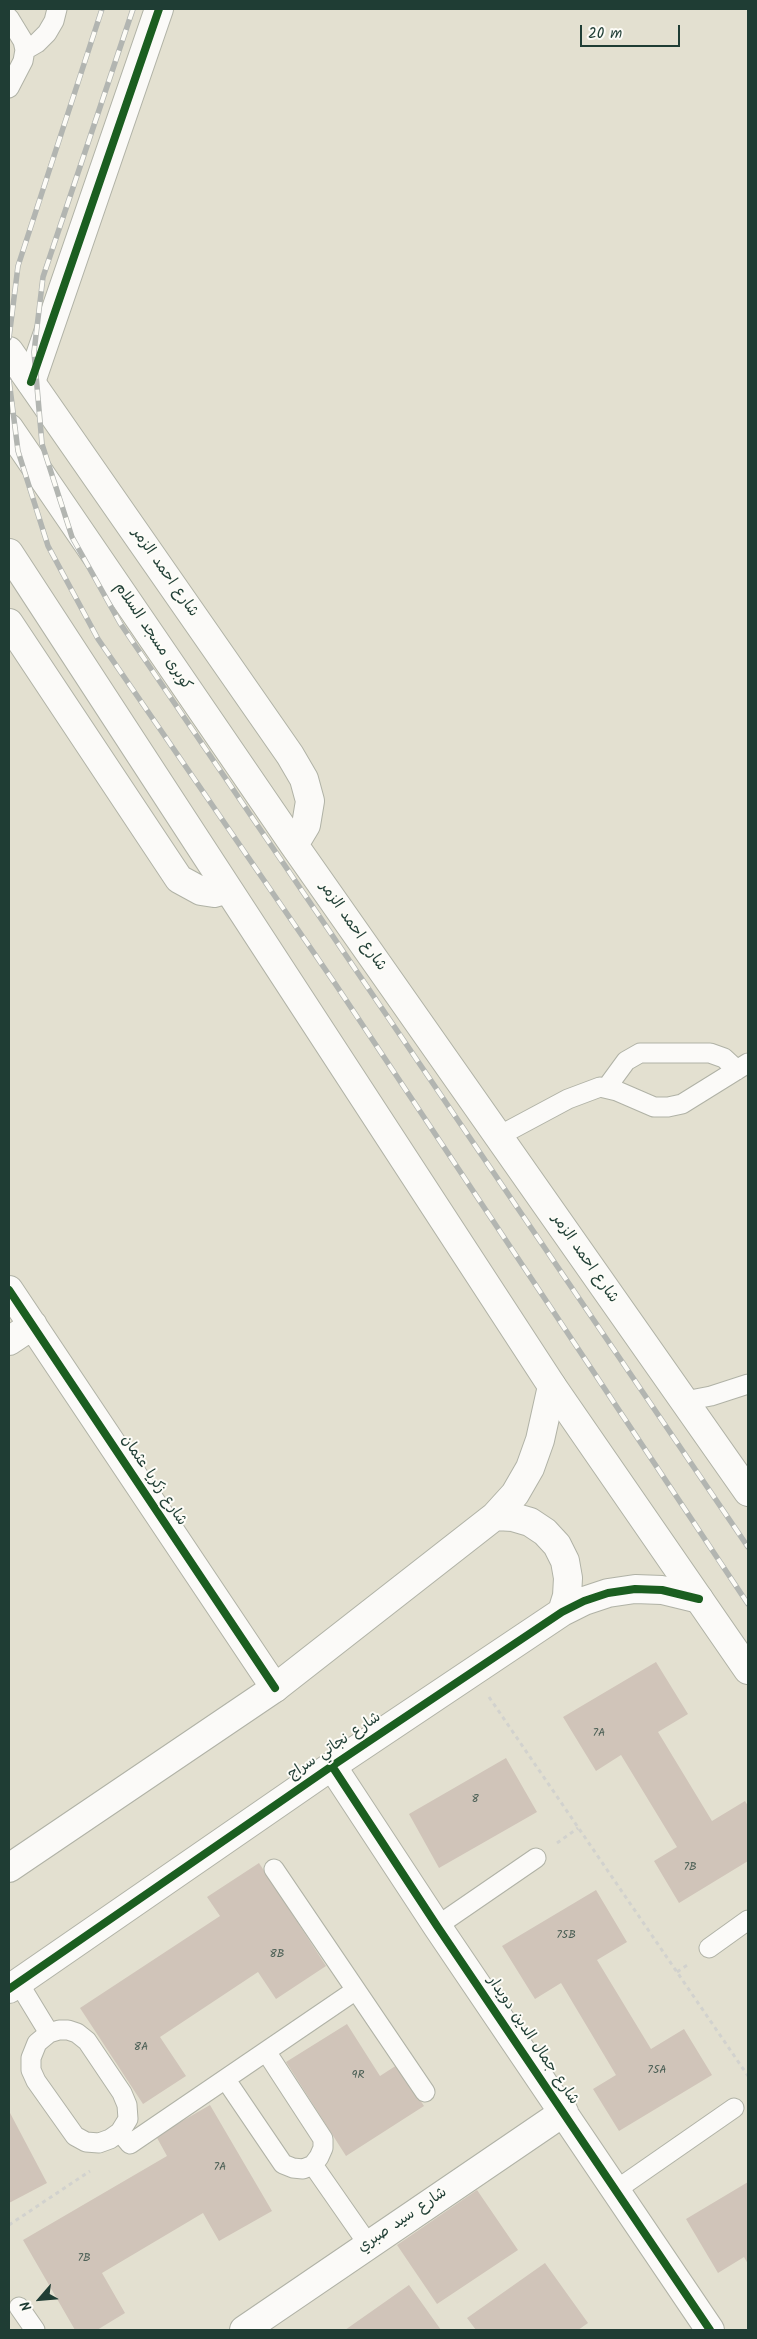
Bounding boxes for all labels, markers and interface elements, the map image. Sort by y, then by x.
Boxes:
scale bar [582,15,682,47]
text: 20 m [588,22,622,46]
street label: شارع احمد الزمر [127,525,201,621]
street label: كوبرى مسجد السلام [109,580,195,694]
street label: شارع احمد الزمر [315,879,389,975]
street label: شارع احمد الزمر [547,1211,621,1307]
street label: شارع زكريا عثمان [116,1432,190,1530]
street label: شارع نجاتي سراج [285,1709,385,1785]
house number: 7A [593,1727,605,1741]
house number: 8 [471,1793,479,1807]
house number: 7B [683,1861,697,1875]
house number: 75B [556,1929,576,1943]
house number: 8B [270,1948,284,1962]
street label: شارع جمال الدين دويدار [482,1973,582,2109]
house number: 8A [134,2041,148,2055]
house number: 75A [647,2064,667,2078]
house number: 9R [352,2069,364,2083]
house number: 7A [214,2161,226,2175]
street label: شارع سيد صبري [355,2185,451,2257]
house number: 7B [77,2252,91,2266]
north arrow [15,2274,65,2324]
text: N [15,2297,38,2315]

